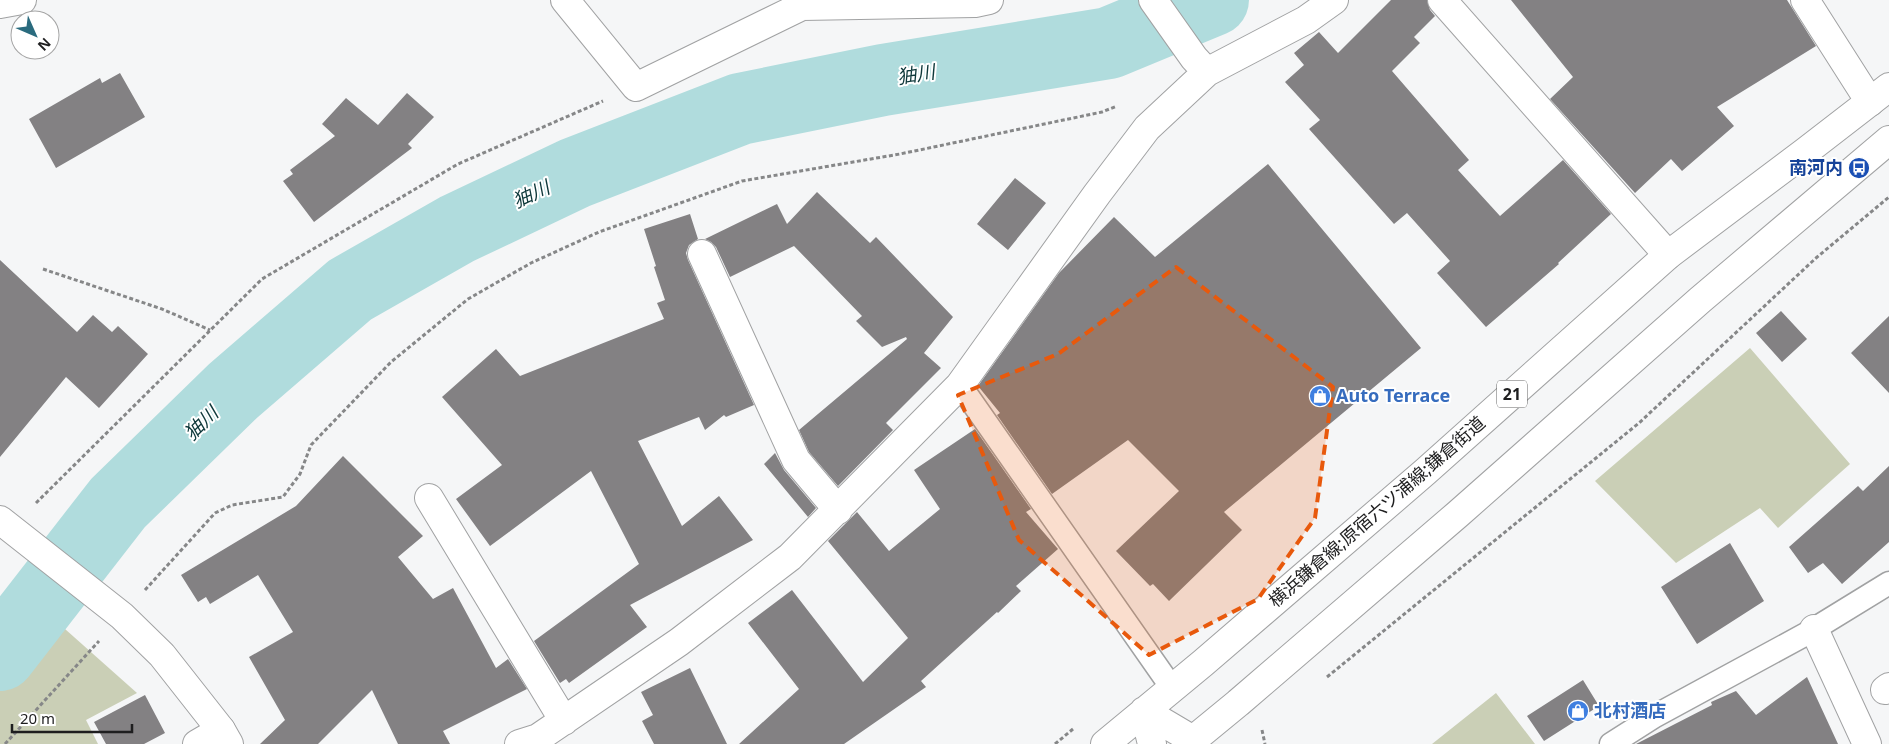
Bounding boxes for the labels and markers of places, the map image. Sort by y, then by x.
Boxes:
place label: 南河内 [1789,155,1843,179]
bus stop icon: 南河内 [1847,156,1871,180]
place label: Auto Terrace [1336,383,1450,407]
shop icon: Auto Terrace [1308,384,1332,408]
place label: 北村酒店 [1594,698,1666,722]
shop icon: 北村酒店 [1566,699,1590,723]

